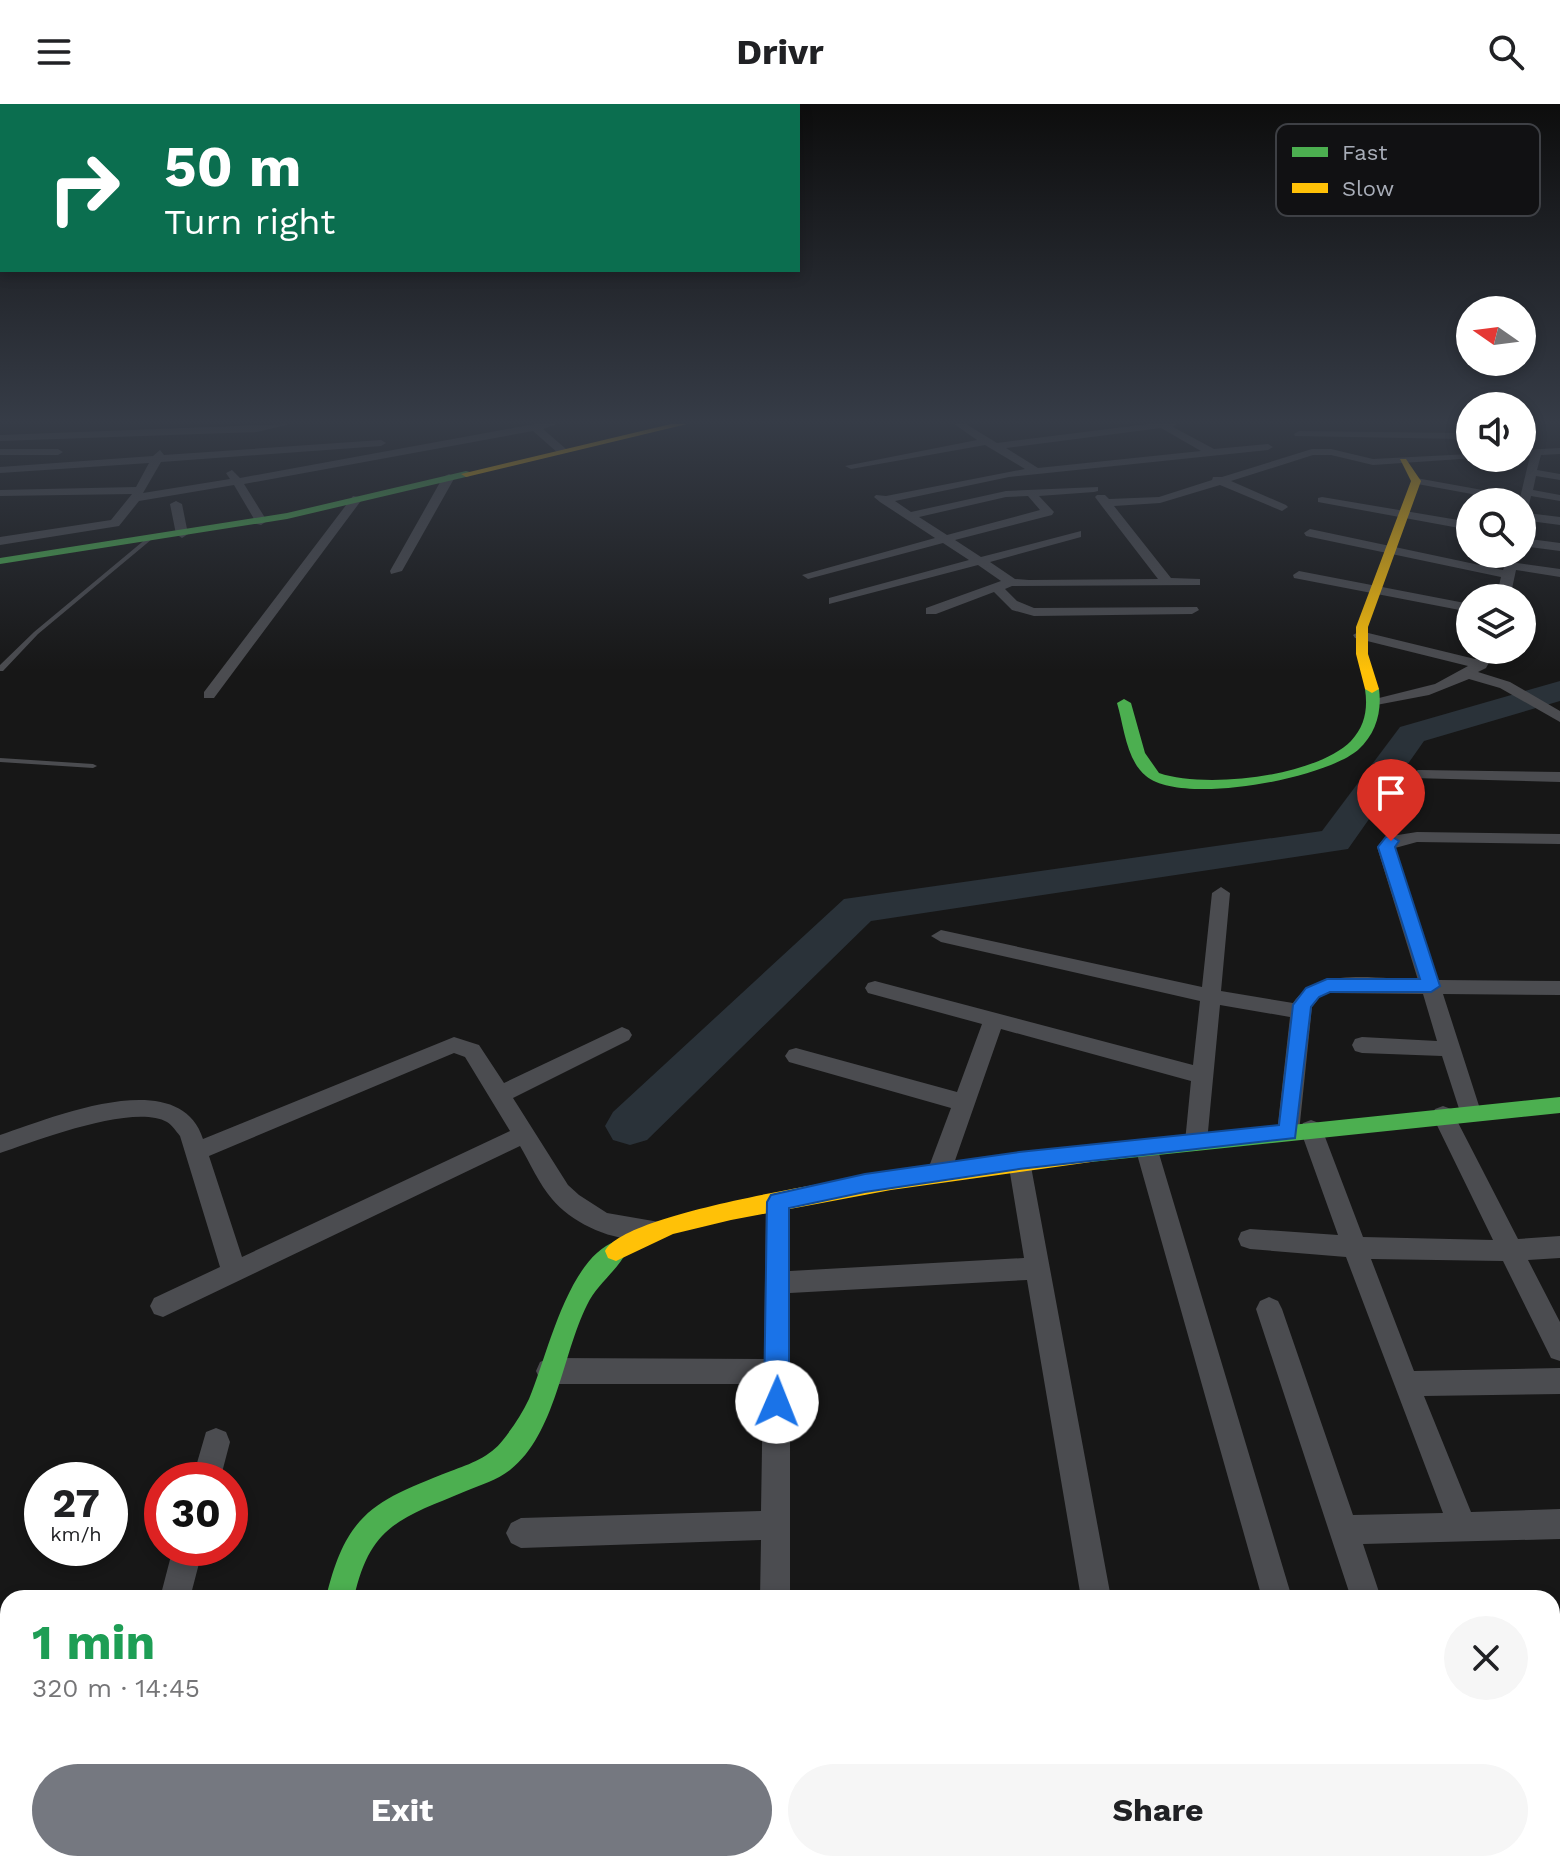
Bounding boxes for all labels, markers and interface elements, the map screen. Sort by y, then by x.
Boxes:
icon: menu [32,30,76,74]
icon: search [1484,30,1528,74]
text: Drivr [736,31,824,73]
legend [1276,124,1540,216]
text: 50 m [164,134,301,200]
icon: right [32,136,136,240]
text: Fast [1342,140,1388,165]
text: Slow [1342,176,1394,201]
text: Turn right [164,201,335,243]
north arrow [1456,296,1536,376]
map controls [1456,296,1536,664]
button: sound [1456,392,1536,472]
button: search [1456,488,1536,568]
button: layers [1456,584,1536,664]
pin [1357,759,1425,841]
icon: arrive [1369,771,1413,815]
position arrow [735,1360,819,1444]
speed limit sign: 30 [144,1462,248,1566]
text: 27 [52,1480,100,1527]
text: km/h [50,1522,102,1546]
text: 1 min [32,1614,155,1671]
button: close [1444,1616,1528,1700]
text: 320 m · 14:45 [32,1673,200,1703]
button: Exit [32,1764,772,1856]
button: Share [788,1764,1528,1856]

